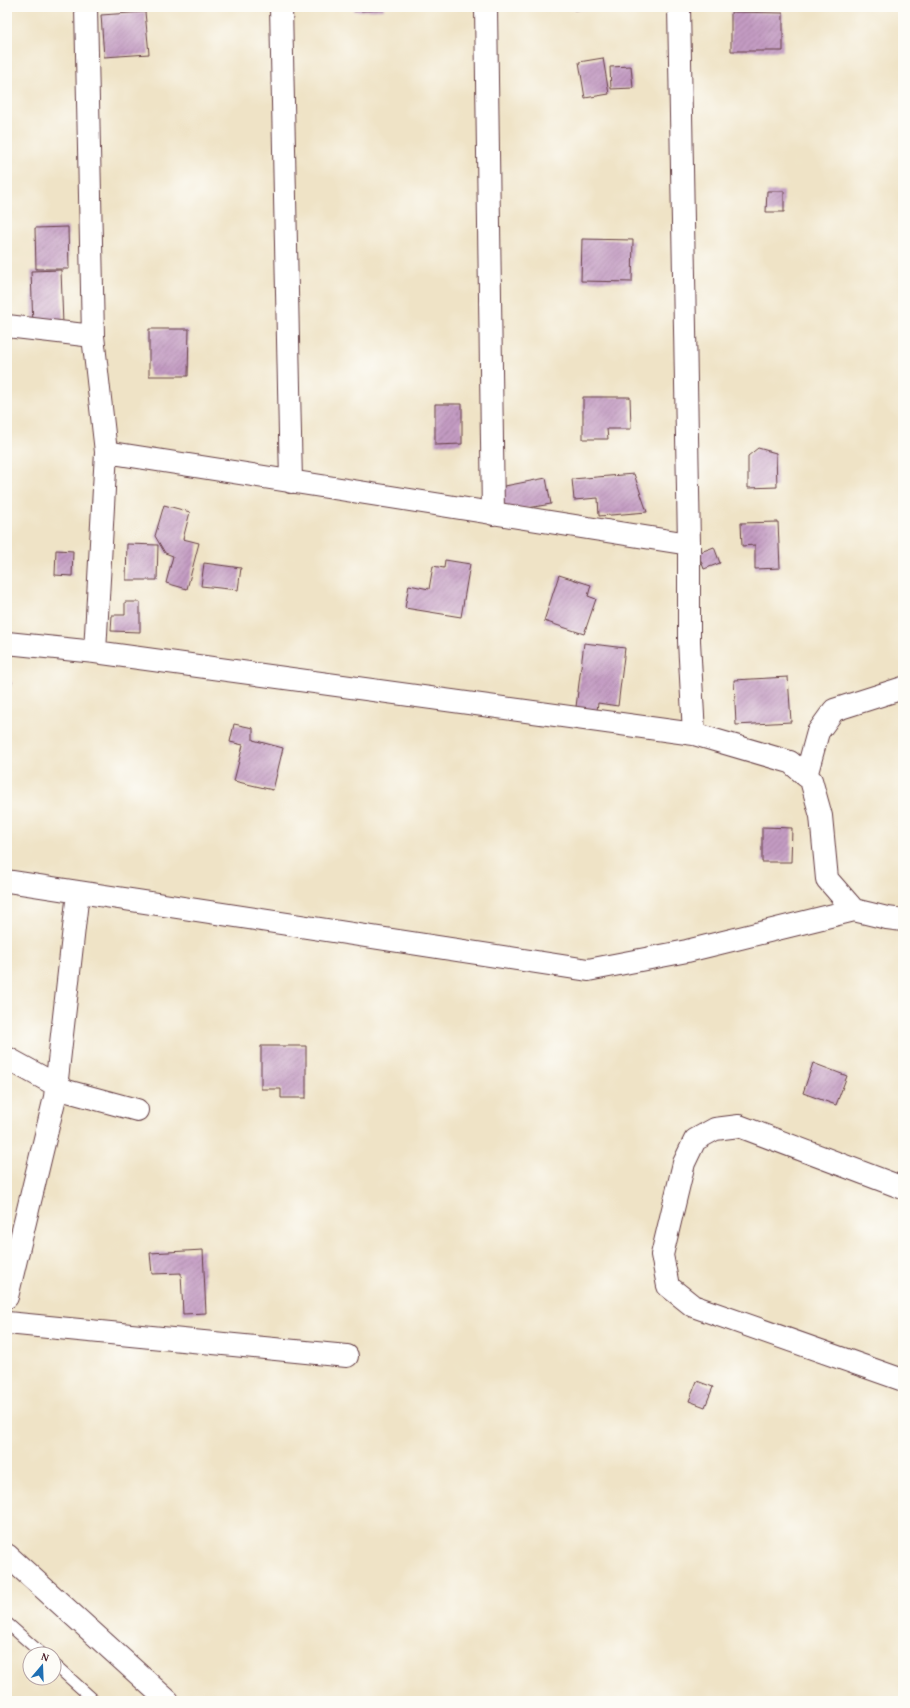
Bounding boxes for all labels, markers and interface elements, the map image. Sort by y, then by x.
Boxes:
north arrow [22,1646,62,1686]
text: N [39,1648,52,1666]

